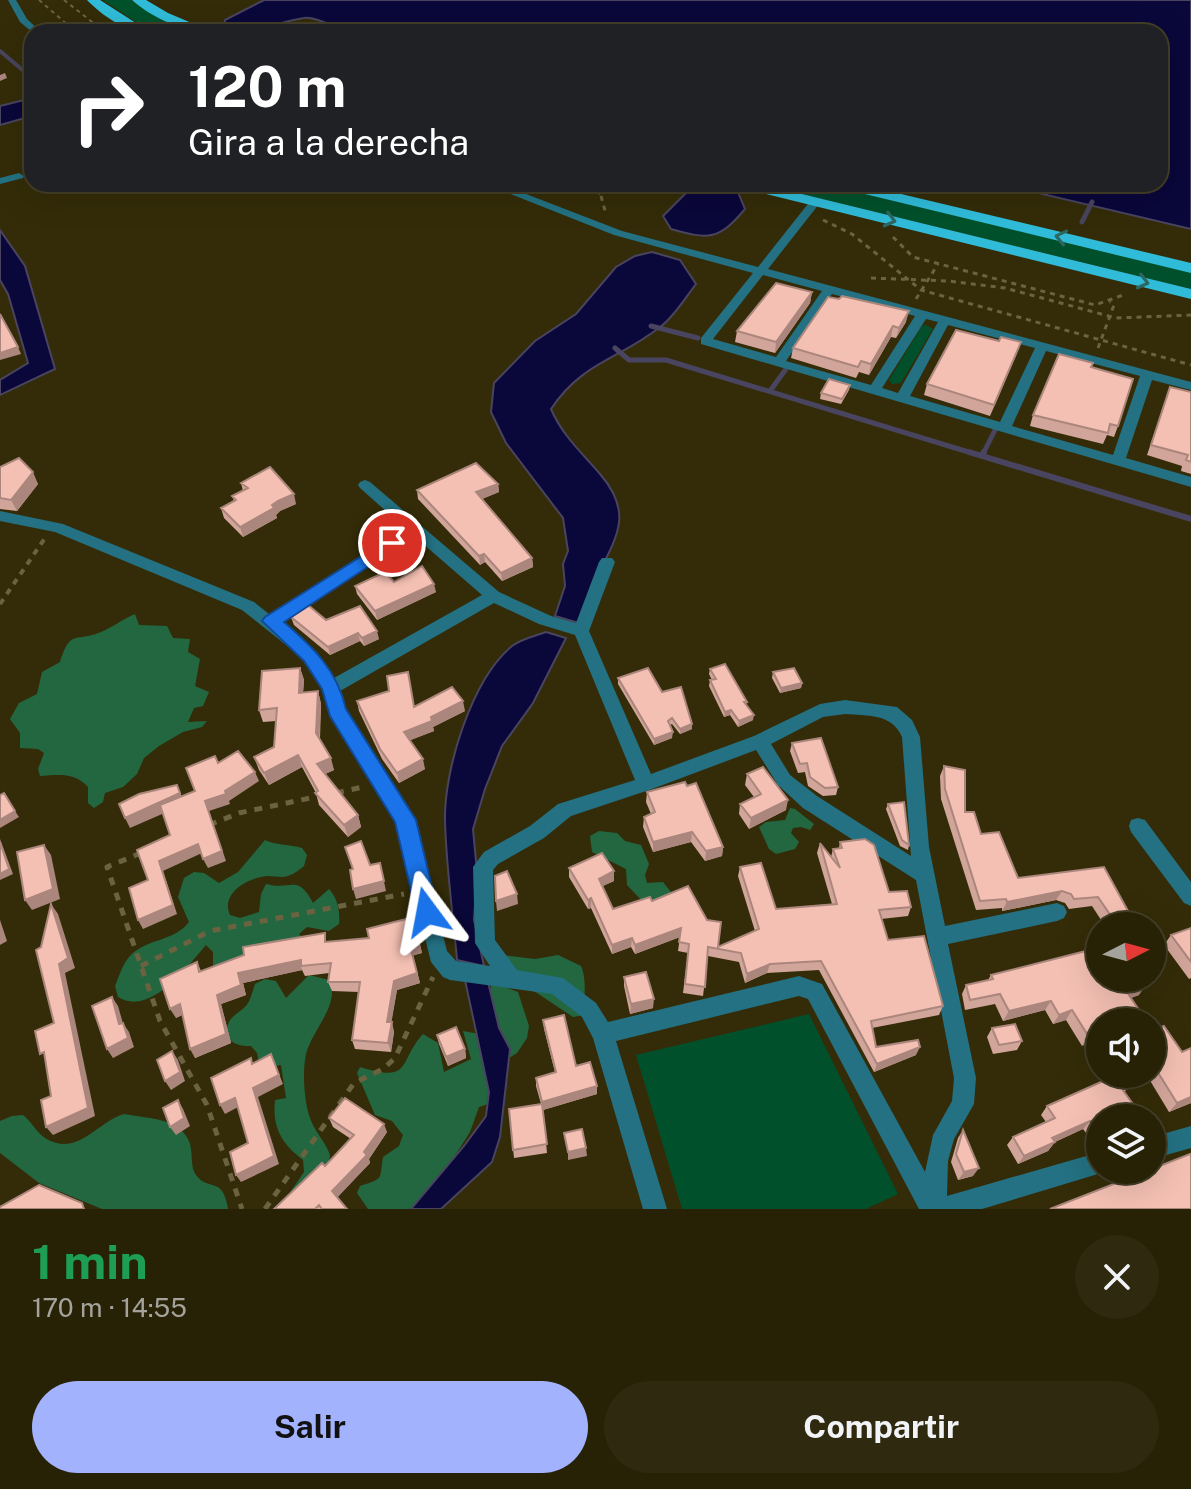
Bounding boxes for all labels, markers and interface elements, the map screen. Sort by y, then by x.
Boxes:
text: 120 m [188,54,346,120]
icon: right [56,56,160,160]
text: Gira a la derecha [188,121,469,163]
one-way arrow [883,211,897,228]
one-way arrow [1054,229,1068,246]
one-way arrow [1135,273,1149,290]
pin [358,509,426,577]
icon: arrive [370,521,414,565]
position arrow [385,870,469,954]
north arrow [1086,912,1166,992]
map controls [1086,912,1166,1184]
button: sound [1086,1008,1166,1088]
button: layers [1086,1104,1166,1184]
text: 1 min [32,1233,148,1290]
button: close [1075,1235,1159,1319]
text: 170 m · 14:55 [32,1292,187,1323]
button: Salir [32,1381,588,1473]
button: Compartir [604,1381,1159,1473]

